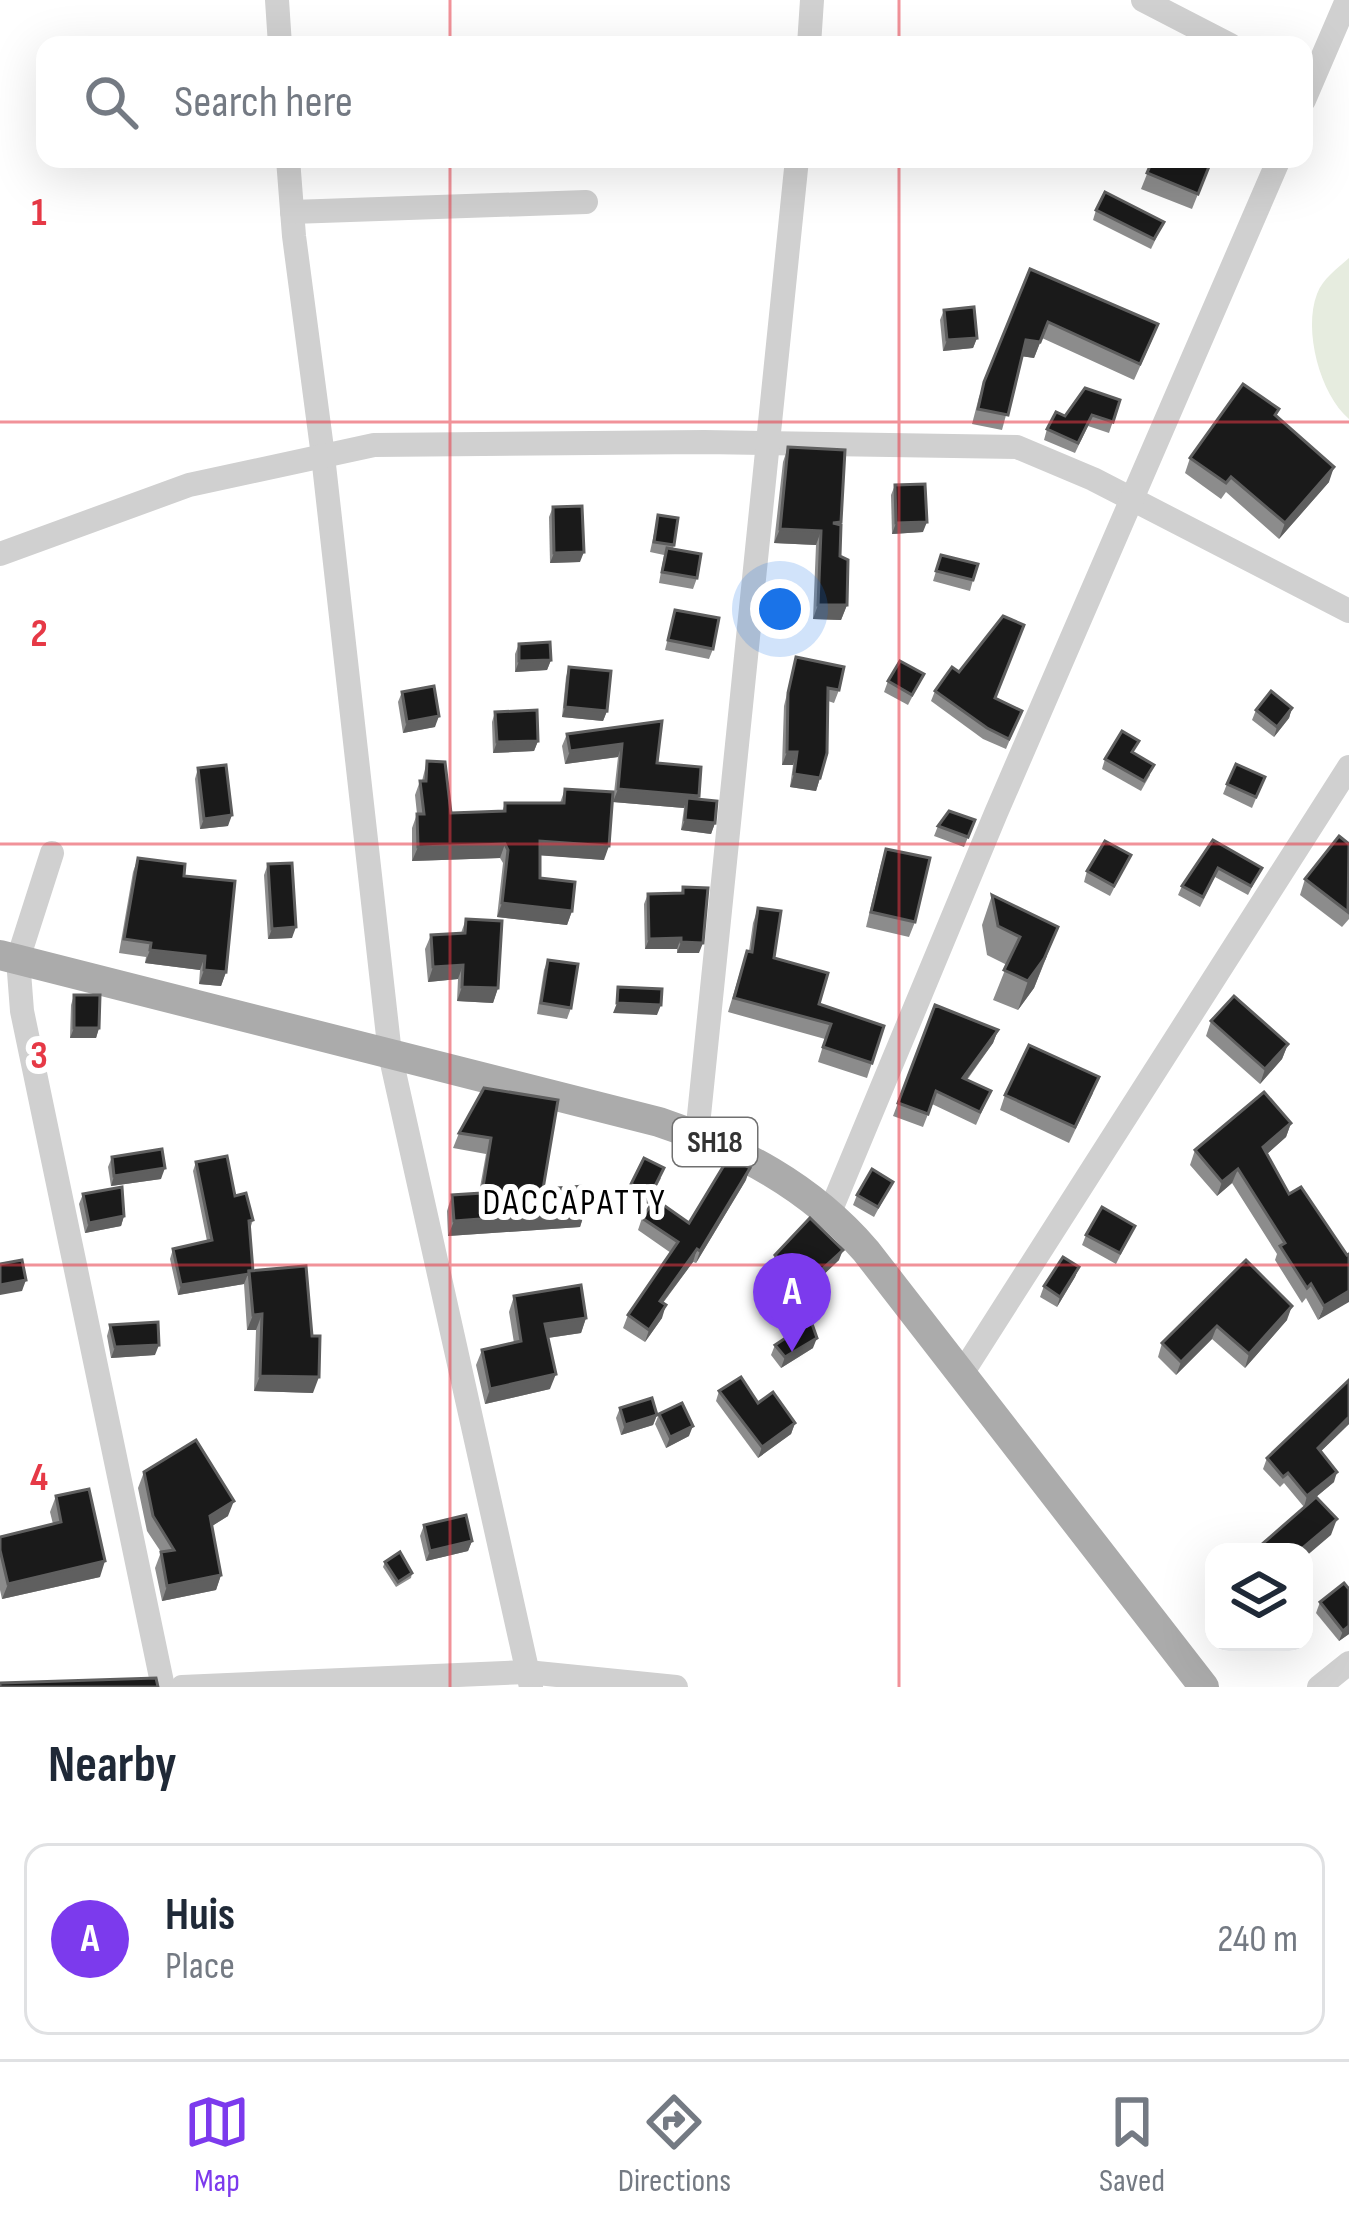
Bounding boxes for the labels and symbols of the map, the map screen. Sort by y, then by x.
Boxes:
text: 1 [31,190,47,237]
your location [750,579,810,639]
text: 2 [30,611,48,658]
text: 3 [30,1033,48,1080]
road number: SH18 [673,1118,757,1166]
district label: DACCAPATTY [482,1182,668,1225]
pin: A [753,1253,831,1352]
text: 4 [30,1455,48,1502]

